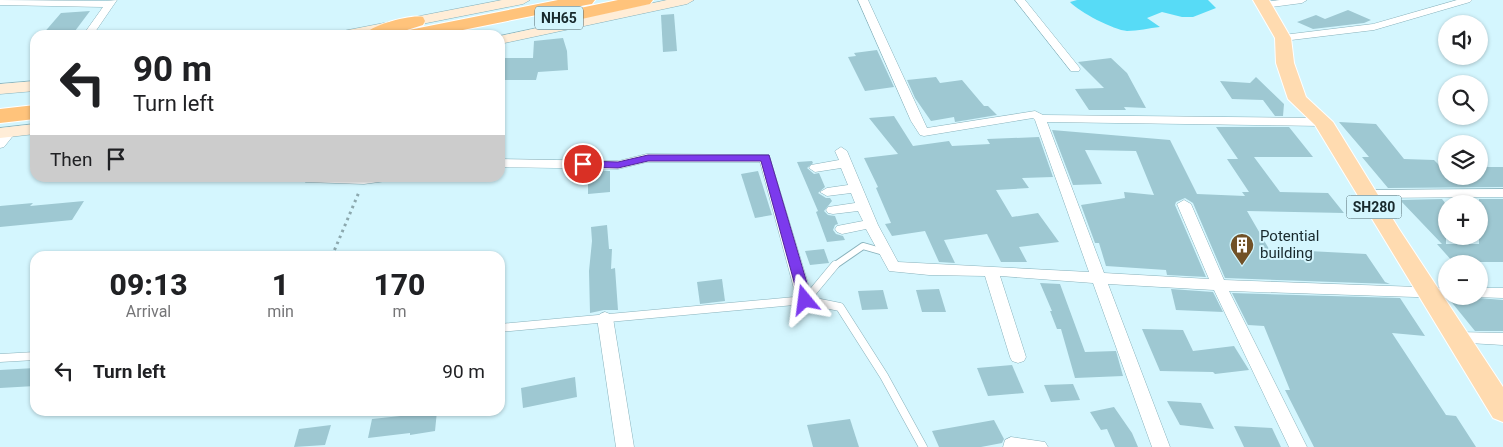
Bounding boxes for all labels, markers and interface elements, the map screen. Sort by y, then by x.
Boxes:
road number: NH65 [535,7,583,30]
map controls [1438,15,1488,305]
button: sound [1438,15,1488,65]
text: 90 m [133,49,212,90]
icon: left [50,50,115,115]
button: search [1438,75,1488,125]
text: Turn left [133,91,214,116]
button: layers [1438,135,1488,185]
pin [562,143,604,185]
icon: arrive [102,145,130,173]
text: Then [50,148,92,171]
icon: arrive [569,150,597,178]
button: + [1438,195,1488,245]
road number: SH280 [1346,196,1402,218]
place label: Potential building [1260,227,1319,262]
building icon: Potential building [1229,232,1255,266]
button: − [1438,255,1488,305]
text: 09:13 [110,267,188,302]
text: 1 [272,267,289,302]
text: 170 [373,267,425,302]
position arrow [778,273,830,325]
text: Arrival [126,302,171,321]
text: min [267,302,294,321]
text: m [392,302,406,321]
icon: left [50,357,78,385]
text: Turn left [93,360,166,383]
text: 90 m [442,360,485,383]

